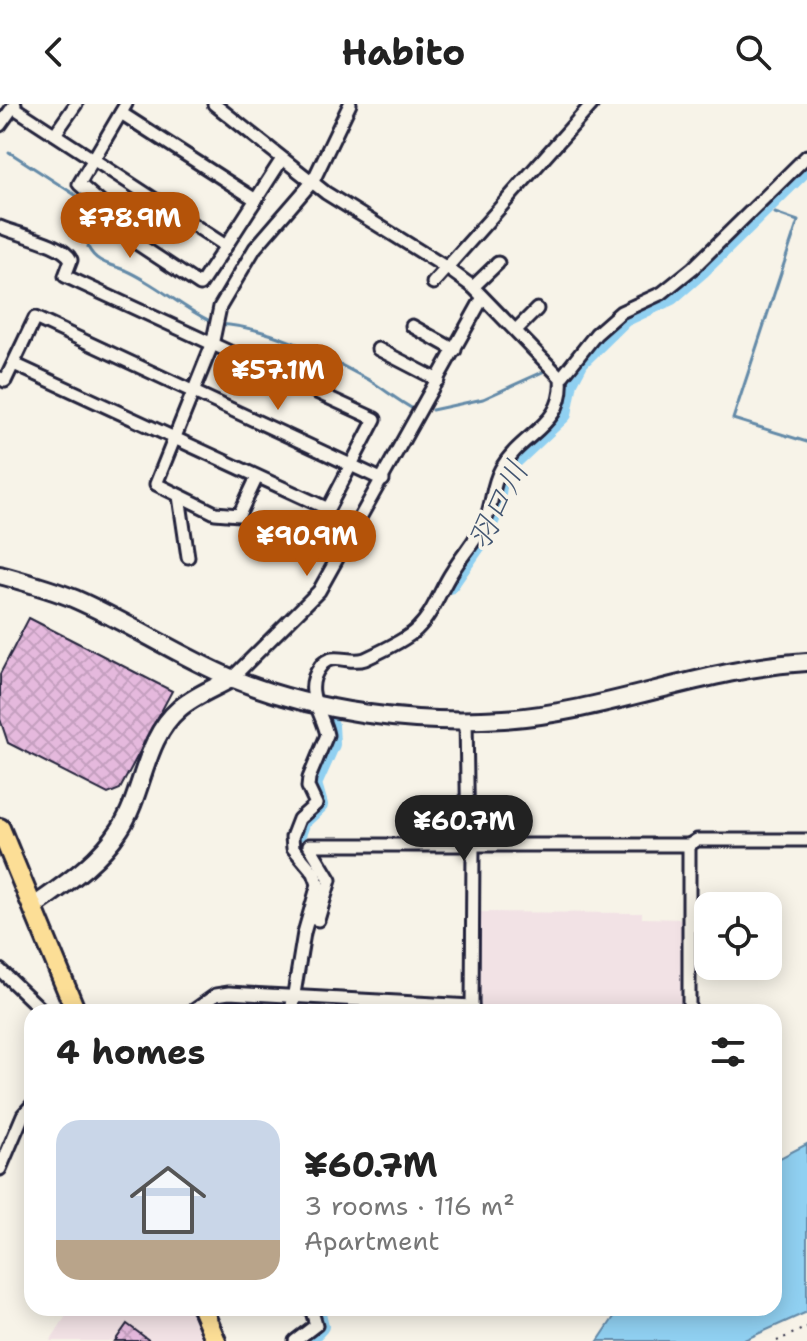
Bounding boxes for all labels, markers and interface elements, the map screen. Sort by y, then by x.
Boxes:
text: Habito [341,28,466,77]
icon: back [32,30,76,74]
icon: search [731,30,775,74]
pin: ¥78.9M [65,192,195,260]
text: ¥78.9M [79,200,181,235]
pin: ¥57.1M [213,344,343,412]
text: ¥57.1M [231,352,325,387]
water label: 羽口川 [456,452,538,558]
pin: ¥90.9M [242,510,372,578]
text: ¥90.9M [256,518,358,553]
pin: ¥60.7M [399,795,529,863]
text: ¥60.7M [413,803,515,838]
map controls [694,892,782,980]
button: locate [694,892,782,980]
text: 4 homes [56,1029,205,1075]
icon: filters [706,1030,750,1074]
text: ¥60.7M [304,1142,438,1188]
icon: home [120,1152,216,1248]
text: 3 rooms · 116 m² [304,1188,515,1223]
text: Apartment [304,1223,440,1258]

